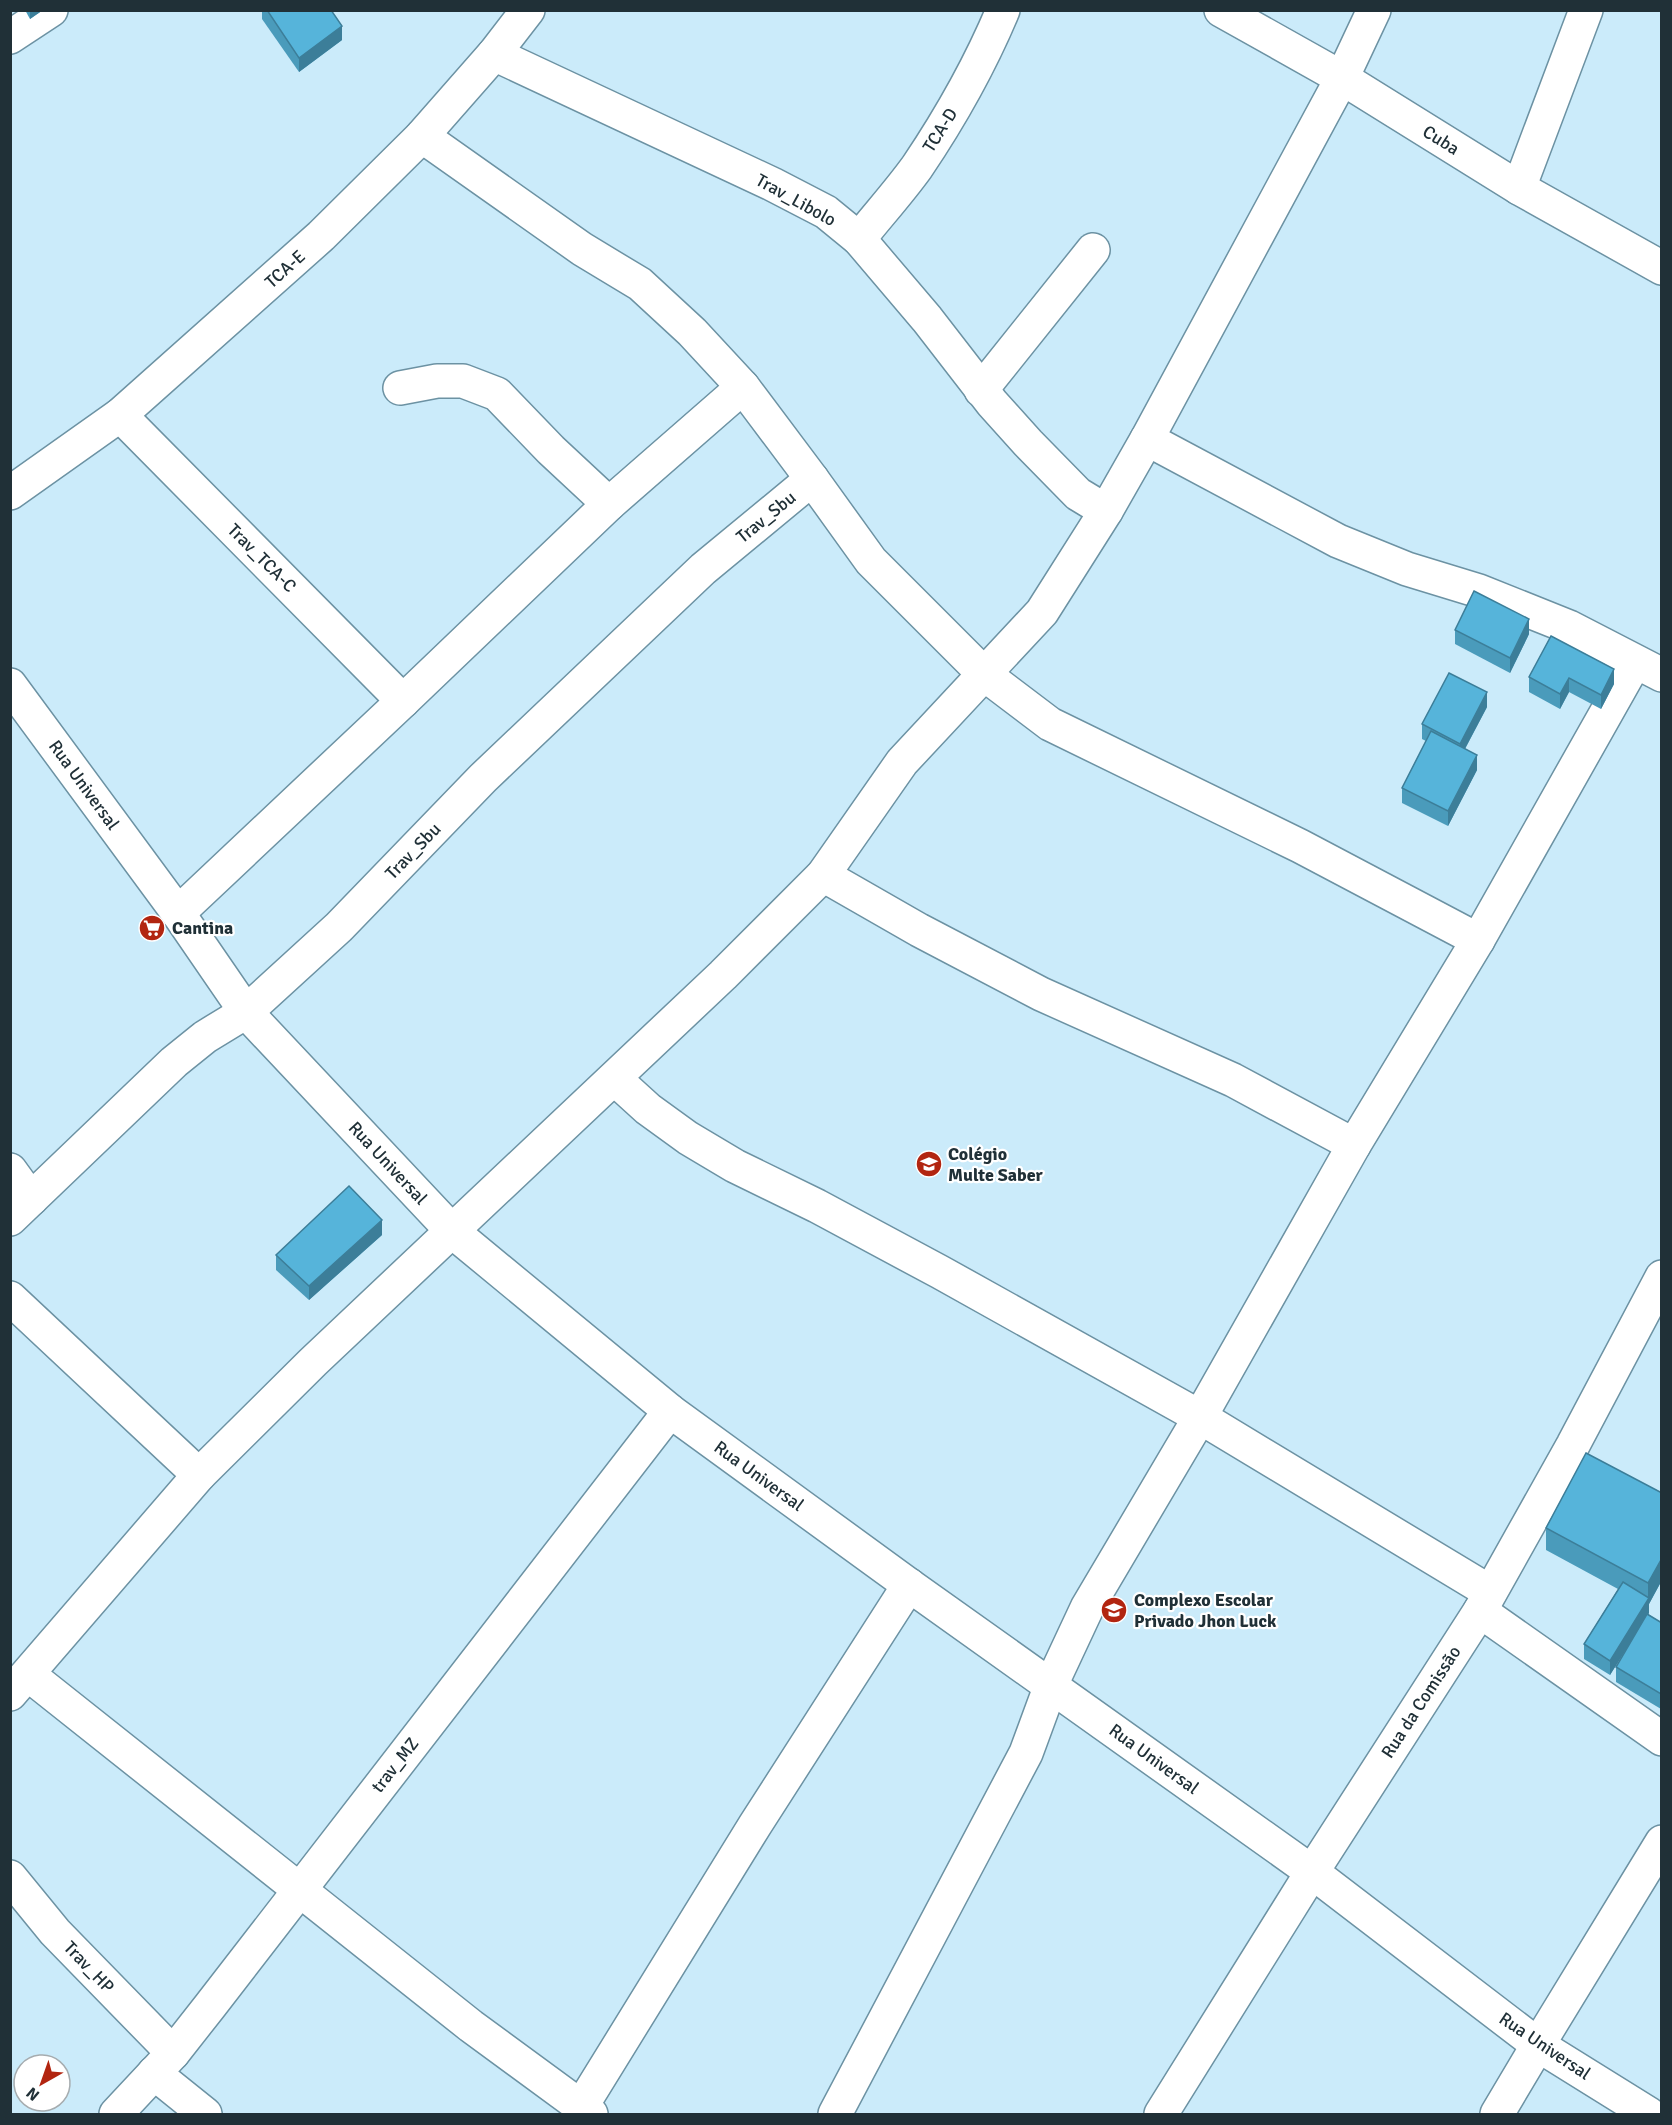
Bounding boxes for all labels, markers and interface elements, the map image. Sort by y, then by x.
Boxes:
street label: TCA-D [918,104,962,156]
street label: Cuba [1419,120,1463,160]
street label: Trav_Libolo [752,169,840,231]
street label: TCA-E [260,245,310,293]
street label: Trav_Sbu [732,486,800,548]
street label: Trav_TCA-C [223,519,301,597]
street label: Rua Universal [44,736,124,834]
street label: Trav_Sbu [381,818,445,884]
supermarket icon: Cantina [137,913,167,943]
place label: Cantina [172,917,233,939]
street label: Rua Universal [344,1117,432,1209]
place label: Colégio Multe Saber [948,1143,1044,1186]
school or university icon: Colégio Multe Saber [914,1149,944,1179]
street label: Rua Universal [710,1436,808,1516]
place label: Complexo Escolar Privado Jhon Luck [1134,1589,1277,1632]
school or university icon: Complexo Escolar Privado Jhon Luck [1099,1595,1129,1625]
street label: Rua da Comissão [1377,1642,1465,1762]
street label: Rua Universal [1105,1719,1203,1799]
street label: trav_MZ [367,1733,423,1797]
street label: Trav_HP [59,1937,119,1997]
street label: Rua Universal [1495,2007,1595,2085]
north arrow [12,2053,72,2113]
text: N [22,2082,44,2105]

